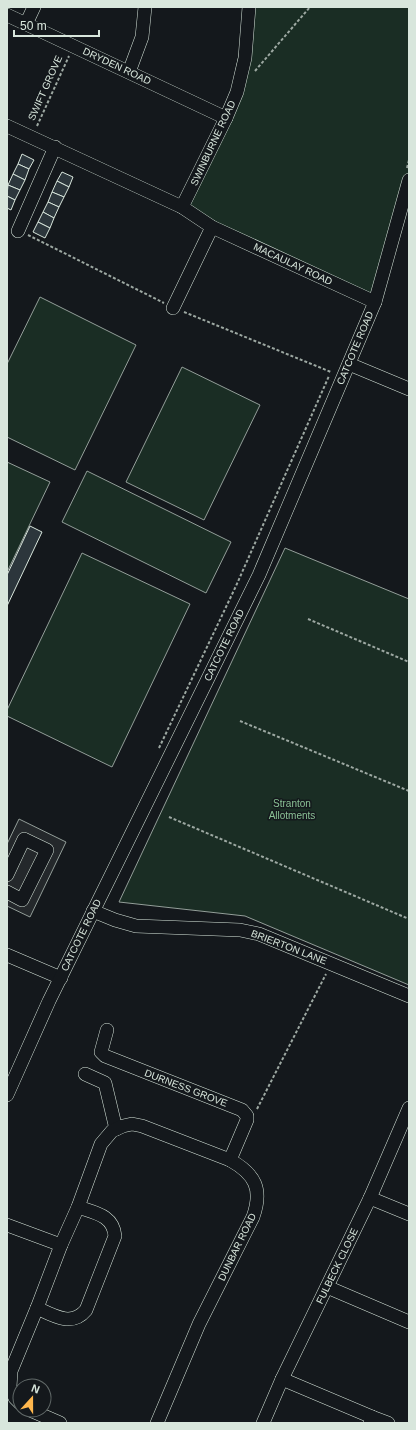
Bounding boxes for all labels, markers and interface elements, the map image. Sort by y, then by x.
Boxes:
scale bar [14,12,99,38]
text: 50 m [20,19,47,33]
street label: DRYDEN ROAD [81,45,153,87]
street label: SWIFT GROVE [26,54,64,122]
street label: SWINBURNE ROAD [188,99,238,187]
street label: MACAULAY ROAD [252,241,334,287]
street label: CATCOTE ROAD [335,310,375,386]
street label: CATCOTE ROAD [202,607,246,683]
park label: Stranton Allotments [269,798,315,821]
street label: CATCOTE ROAD [59,897,103,973]
street label: BRIERTON LANE [250,927,329,967]
street label: DURNESS GROVE [143,1067,229,1109]
street label: DUNBAR ROAD [216,1211,258,1283]
street label: FULBECK CLOSE [314,1226,360,1306]
north arrow [12,1378,52,1418]
text: N [30,1382,41,1396]

